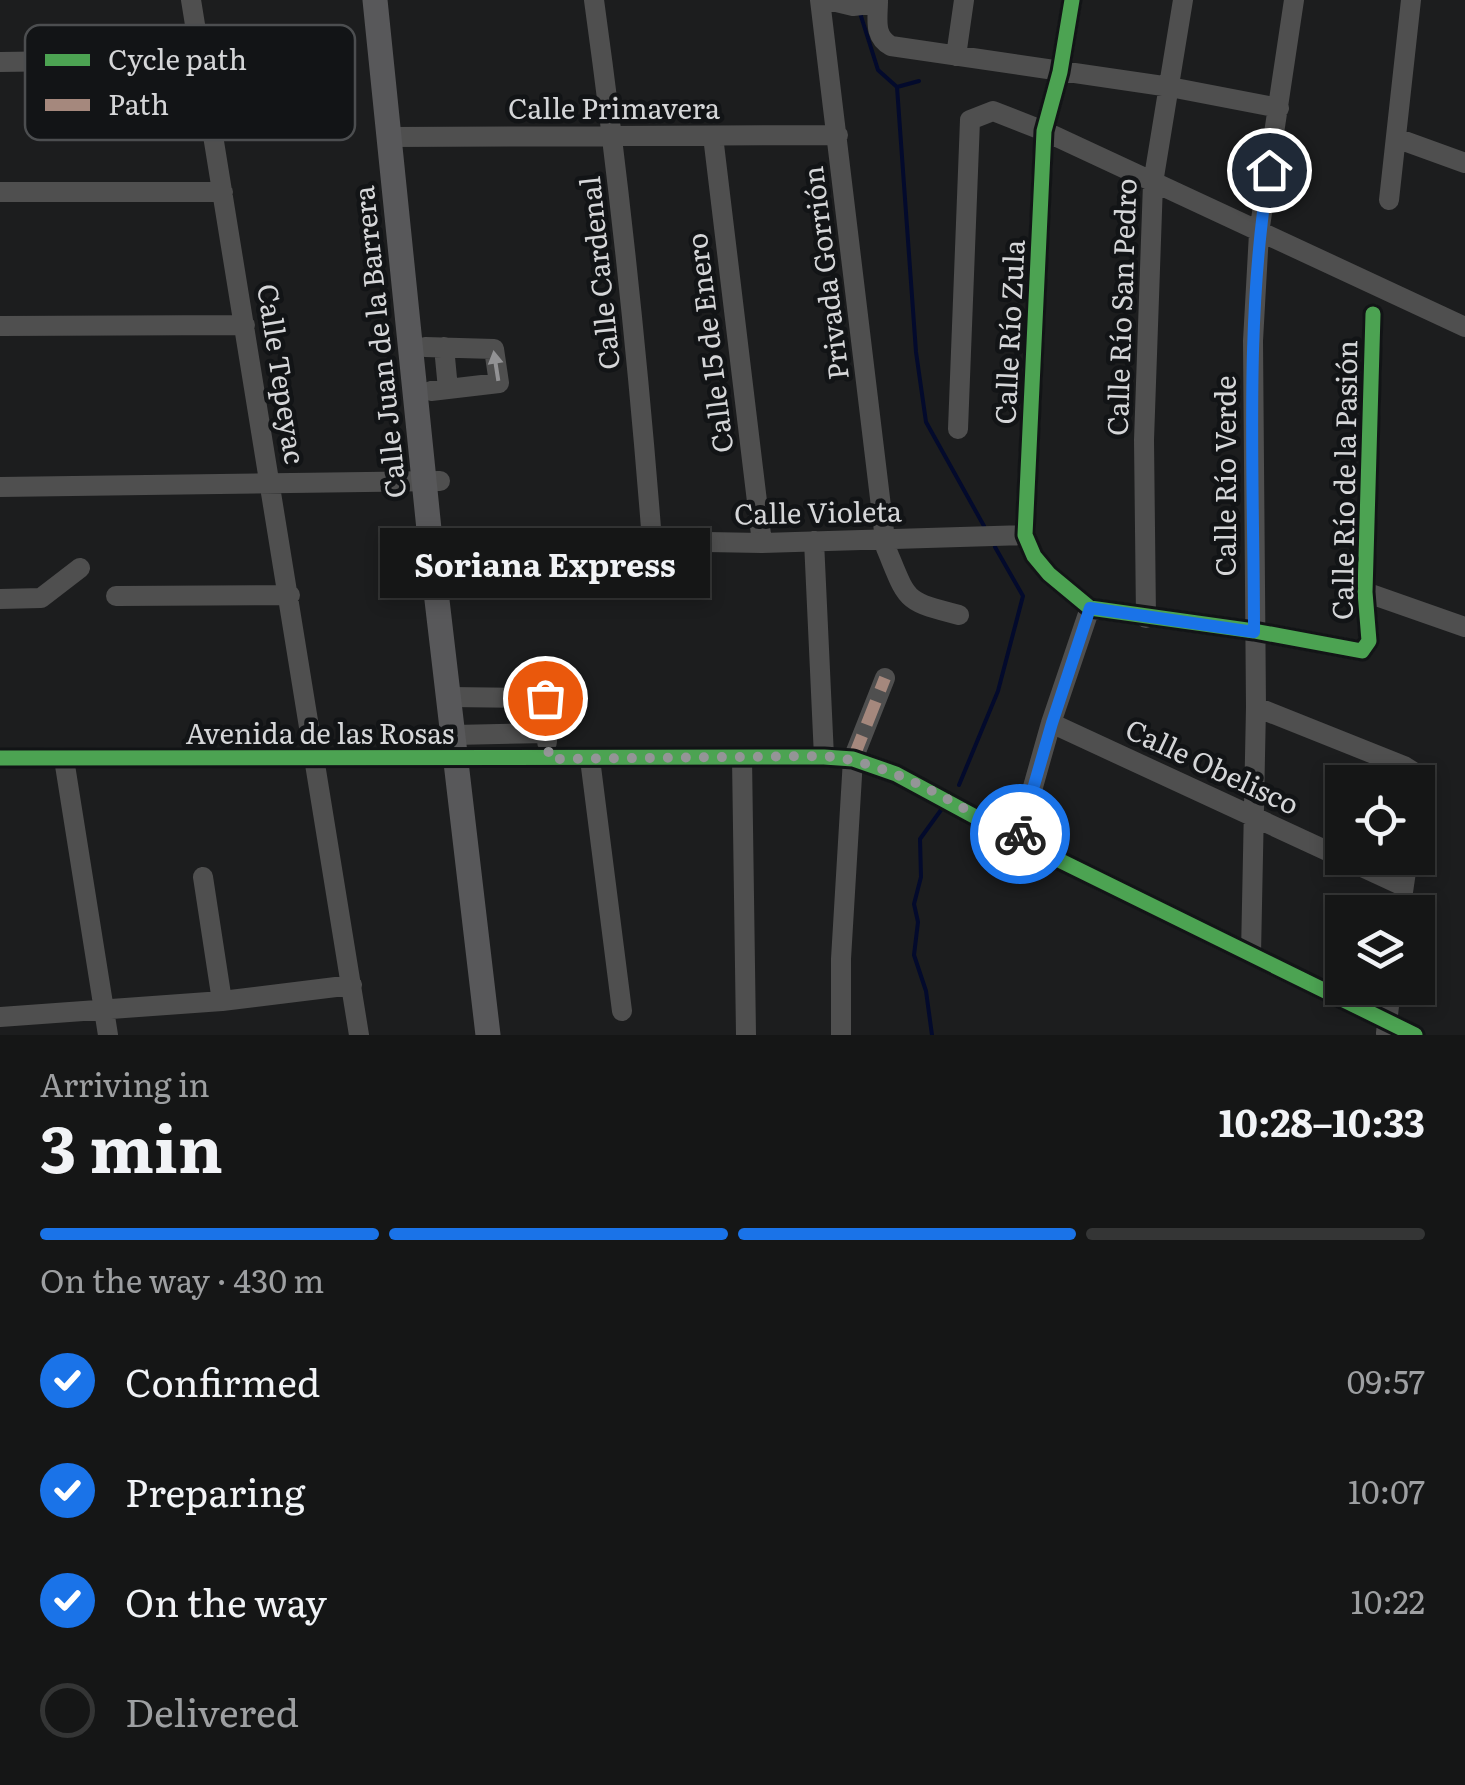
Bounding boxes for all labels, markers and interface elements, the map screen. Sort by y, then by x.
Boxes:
legend [25,25,355,140]
text: Cycle path [108,37,247,79]
text: Path [108,82,169,124]
street label: Calle Primavera [508,86,720,128]
pin [1227,128,1312,213]
icon: home [1242,143,1297,198]
street label: Privada Gorrión [790,164,858,383]
street label: Calle Cardenal [567,174,629,372]
street label: Calle Río San Pedro [1095,177,1145,436]
street label: Calle Juan de la Barrera [341,184,415,500]
street label: Calle 15 de Enero [674,231,742,456]
street label: Calle Río Zula [982,238,1034,425]
street label: Calle Tepeyac [248,281,318,467]
street label: Calle Río de la Pasión [1320,340,1366,620]
one-way arrow [488,350,504,381]
street label: Calle Río Verde [1203,375,1245,577]
street label: Calle Violeta [734,489,902,533]
callout: Soriana Express [380,528,710,598]
text: Soriana Express [414,539,676,587]
pin [503,656,588,741]
icon: bag [518,671,573,726]
street label: Calle Obelisco [1119,707,1306,824]
street label: Avenida de las Rosas [186,711,454,753]
map controls [1325,765,1435,1005]
button: locate [1325,765,1435,875]
courier [970,784,1070,884]
icon: bike [993,807,1048,862]
button: layers [1325,895,1435,1005]
text: Arriving in [40,1059,210,1107]
text: 10:28–10:33 [1219,1092,1425,1149]
text: 3 min [40,1096,223,1193]
text: On the way · 430 m [40,1255,324,1303]
text: Confirmed [125,1352,320,1409]
icon: check [40,1353,95,1408]
text: 09:57 [1347,1356,1425,1404]
text: Preparing [125,1462,305,1519]
icon: check [40,1463,95,1518]
text: 10:07 [1348,1466,1425,1514]
text: On the way [125,1572,327,1629]
icon: check [40,1573,95,1628]
text: 10:22 [1351,1576,1425,1624]
text: Delivered [125,1682,299,1739]

